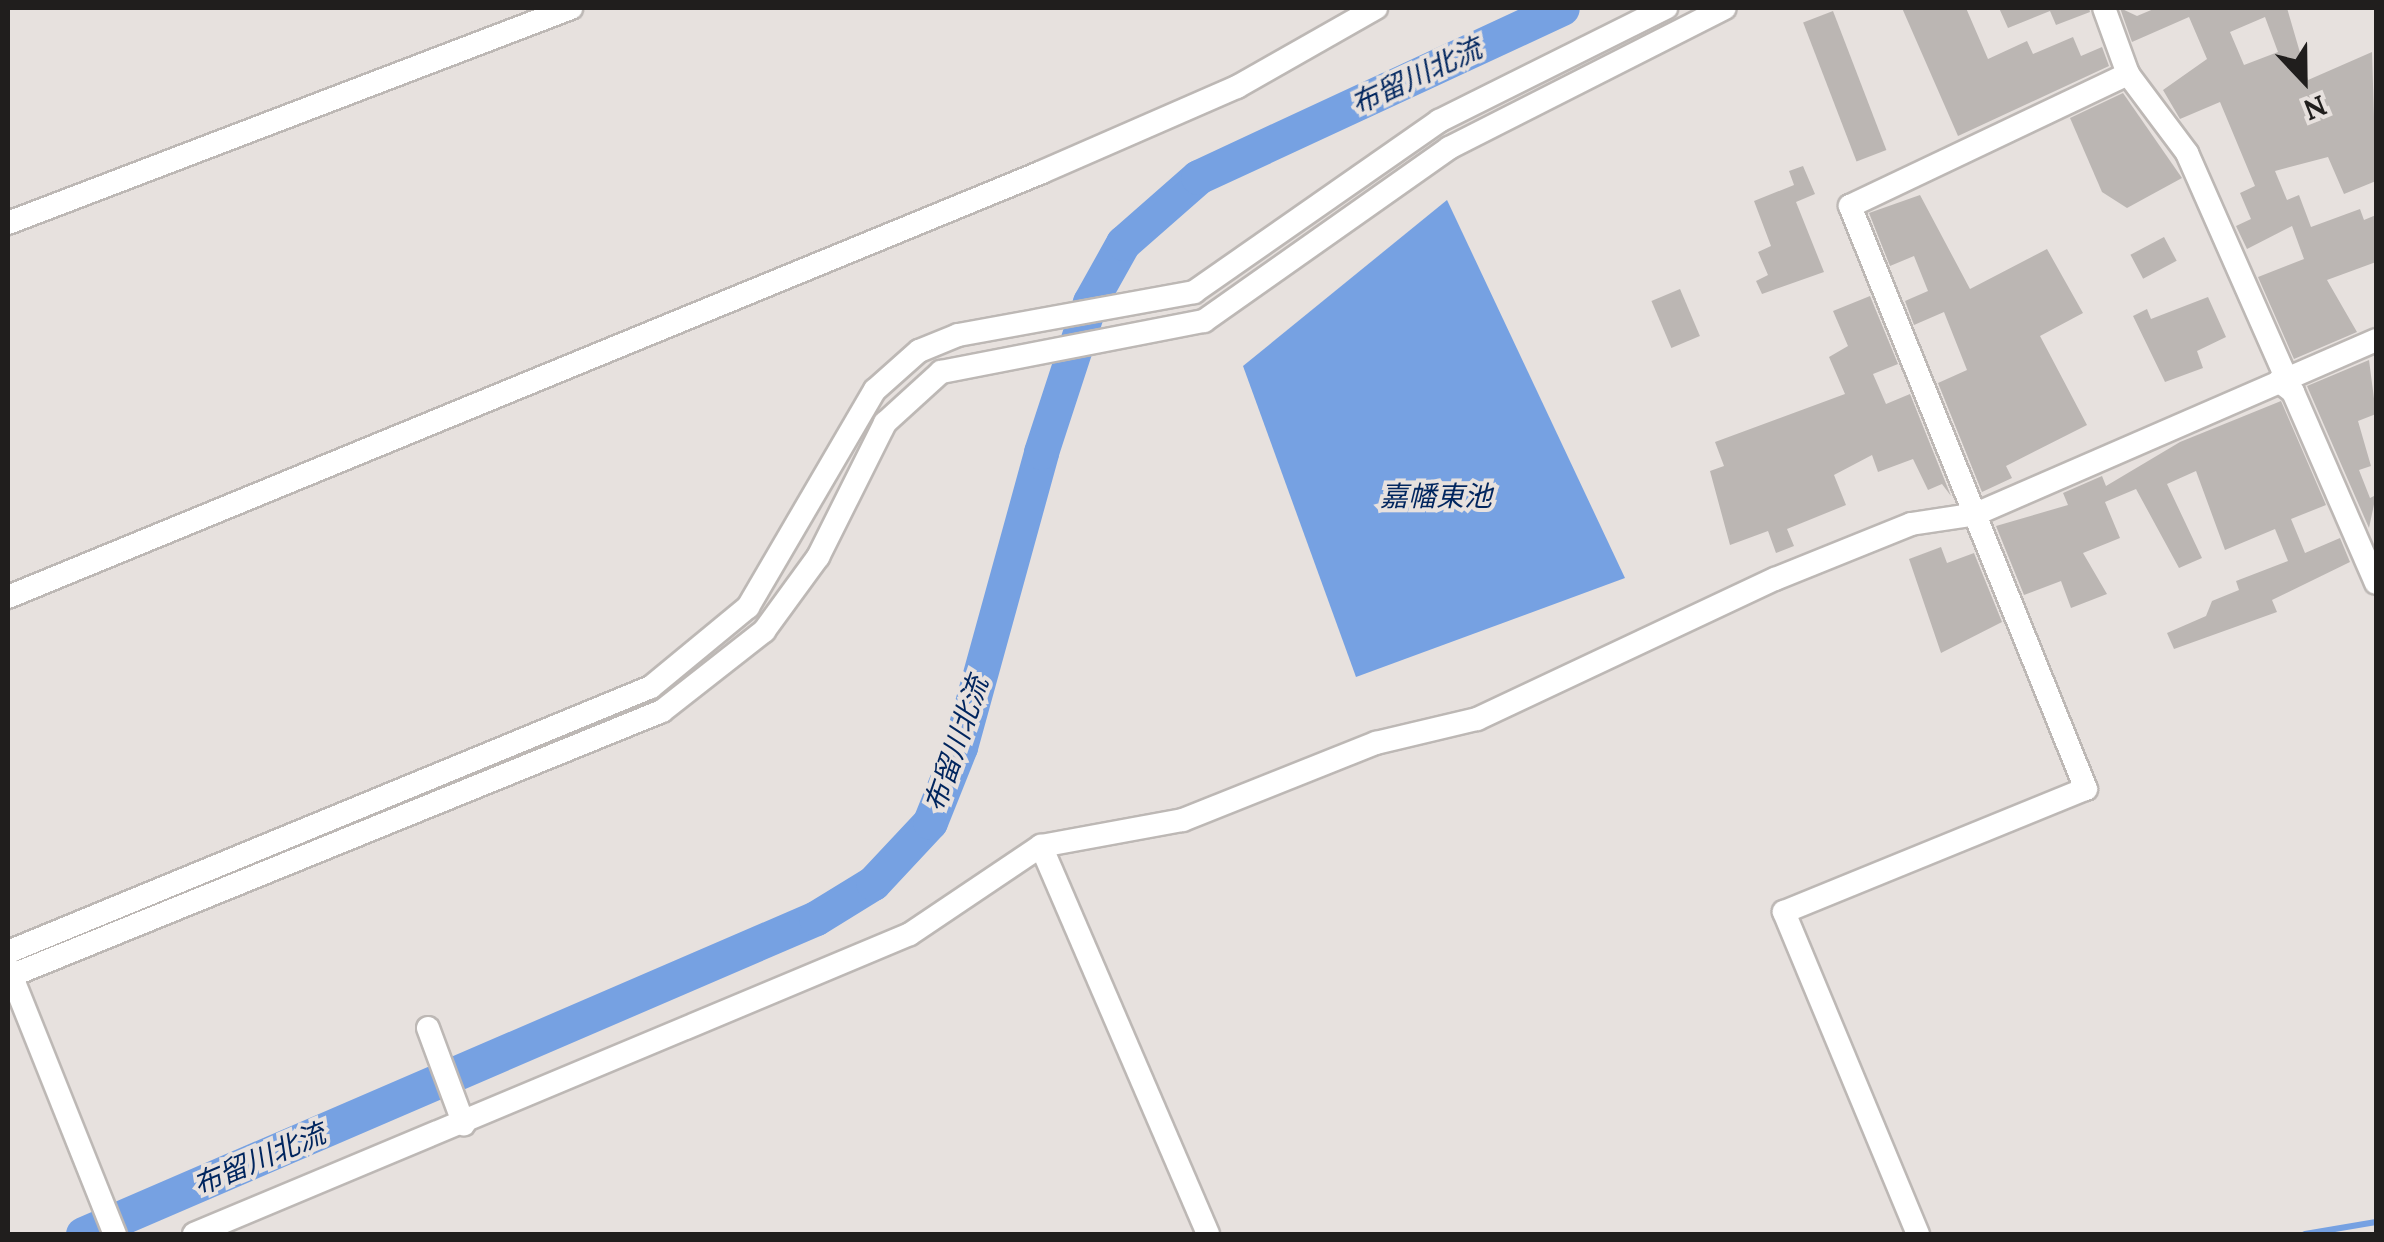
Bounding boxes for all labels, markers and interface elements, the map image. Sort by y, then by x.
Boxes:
north arrow [2254,30,2354,130]
water label: 布留川北流 [1345,31,1487,121]
text: N [2298,87,2332,129]
water label: 嘉幡東池 [1380,479,1492,513]
water label: 布留川北流 [917,672,995,816]
water label: 布留川北流 [188,1116,330,1202]

